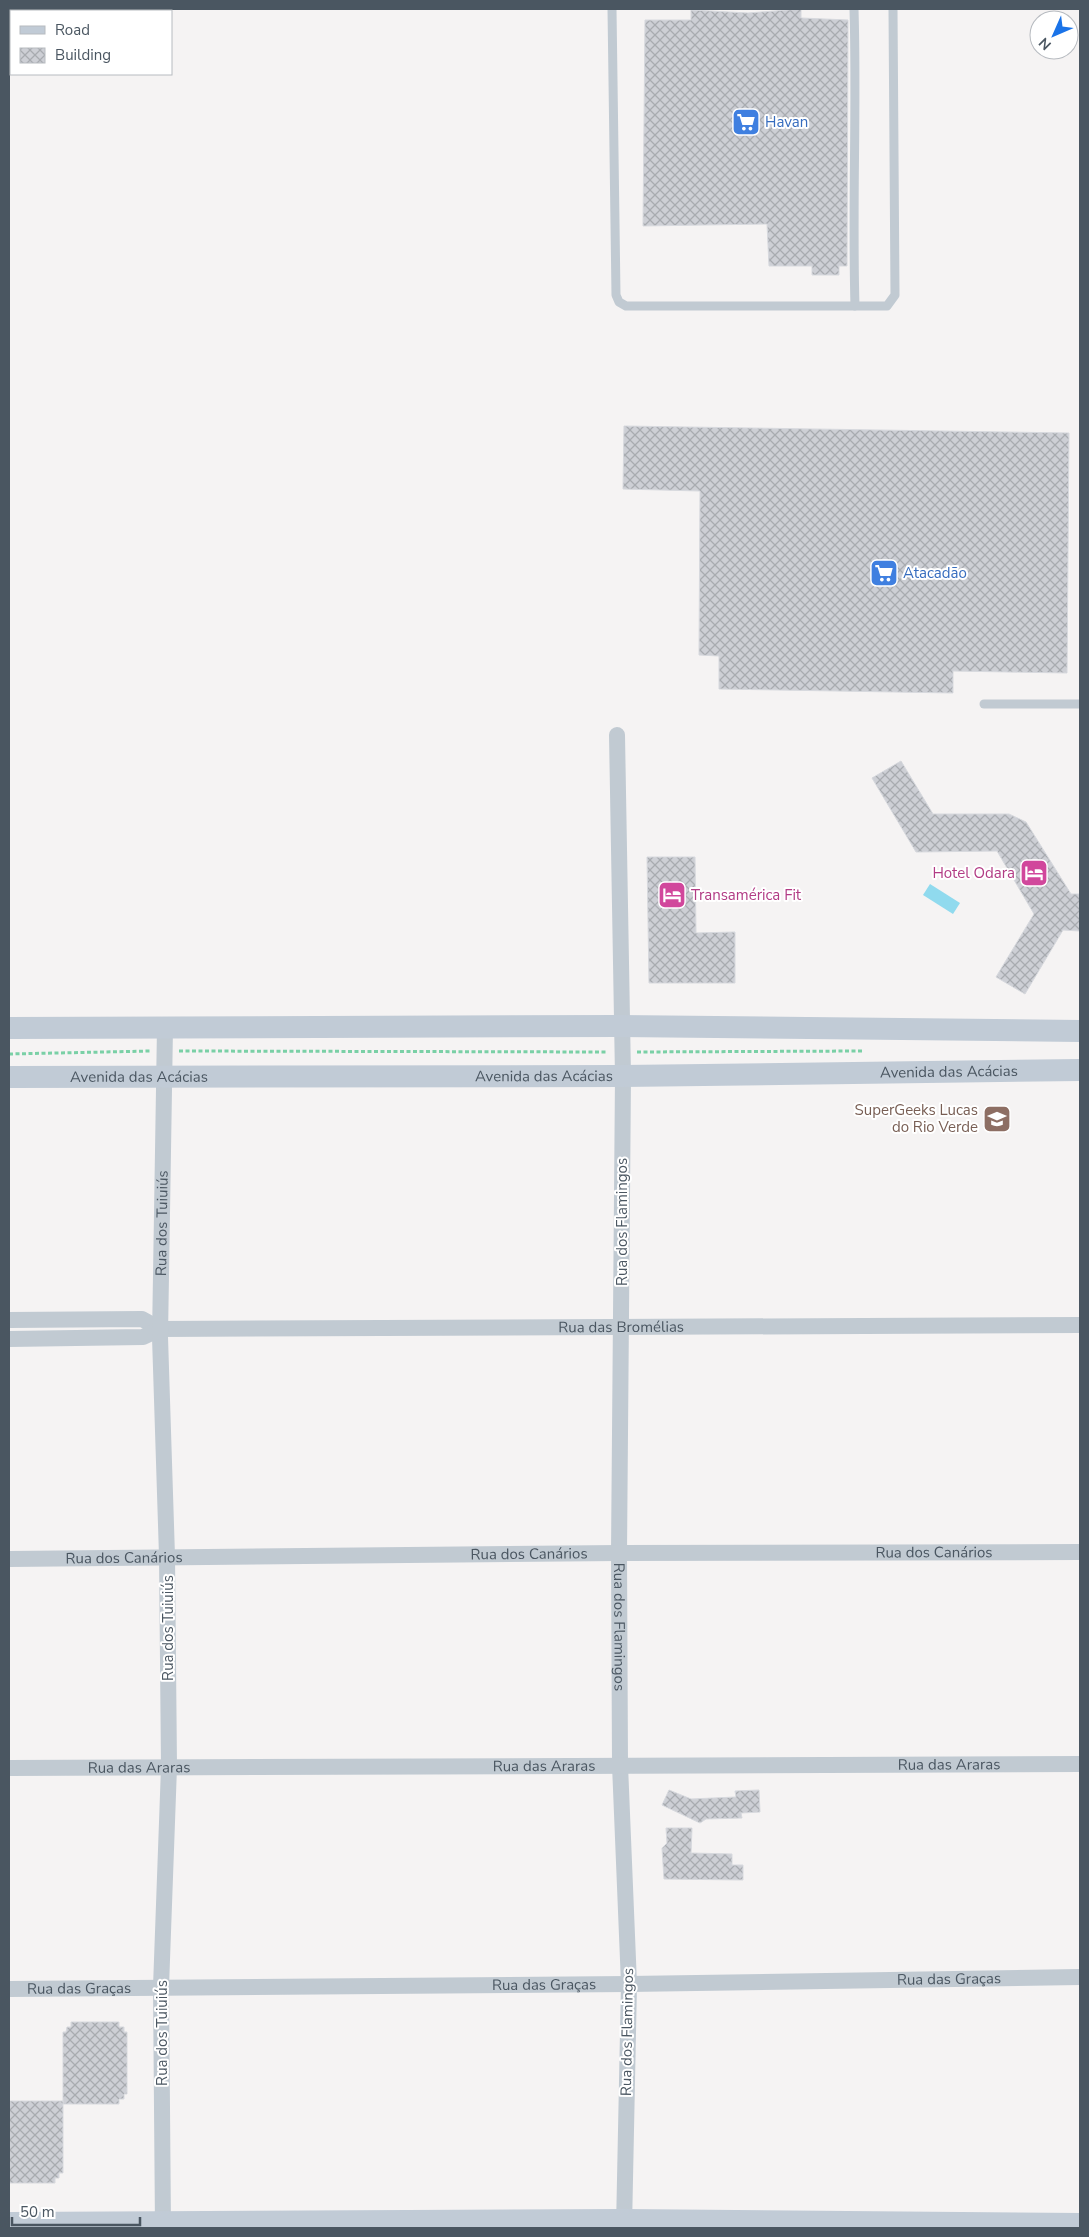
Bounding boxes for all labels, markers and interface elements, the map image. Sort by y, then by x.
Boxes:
legend [10,10,172,75]
north arrow [1029,10,1079,60]
text: Road [55,20,90,40]
text: N [1035,33,1056,54]
text: Building [55,45,111,65]
supermarket icon: Havan [731,107,761,137]
place label: Havan [765,112,808,132]
supermarket icon: Atacadão [869,558,899,588]
place label: Atacadão [903,563,967,583]
hotel icon: Hotel Odara [1019,858,1049,888]
place label: Hotel Odara [932,863,1015,883]
hotel icon: Transamérica Fit [657,880,687,910]
place label: Transamérica Fit [691,885,802,905]
street label: Avenida das Acácias [880,1061,1018,1083]
street label: Avenida das Acácias [475,1066,613,1086]
street label: Avenida das Acácias [70,1067,208,1087]
place label: SuperGeeks Lucas do Rio Verde [855,1100,978,1137]
school or university icon: SuperGeeks Lucas do Rio Verde [982,1104,1012,1134]
street label: Rua dos Flamingos [612,1158,632,1286]
street label: Rua dos Tuiuiús [151,1170,173,1276]
street label: Rua das Bromélias [558,1317,684,1337]
street label: Rua dos Canários [875,1542,993,1562]
street label: Rua dos Canários [470,1543,588,1564]
street label: Rua dos Canários [65,1547,183,1568]
street label: Rua dos Flamingos [609,1563,630,1691]
street label: Rua dos Tuiuiús [158,1575,178,1681]
street label: Rua das Araras [898,1754,1000,1775]
street label: Rua das Araras [493,1756,595,1776]
street label: Rua das Araras [88,1757,190,1778]
street label: Rua dos Flamingos [616,1968,638,2096]
street label: Rua das Graças [897,1968,1001,1990]
street label: Rua das Graças [492,1974,596,1995]
street label: Rua das Graças [27,1978,131,1999]
street label: Rua dos Tuiuiús [152,1980,172,2086]
scale bar [12,2194,140,2226]
text: 50 m [20,2202,55,2222]

